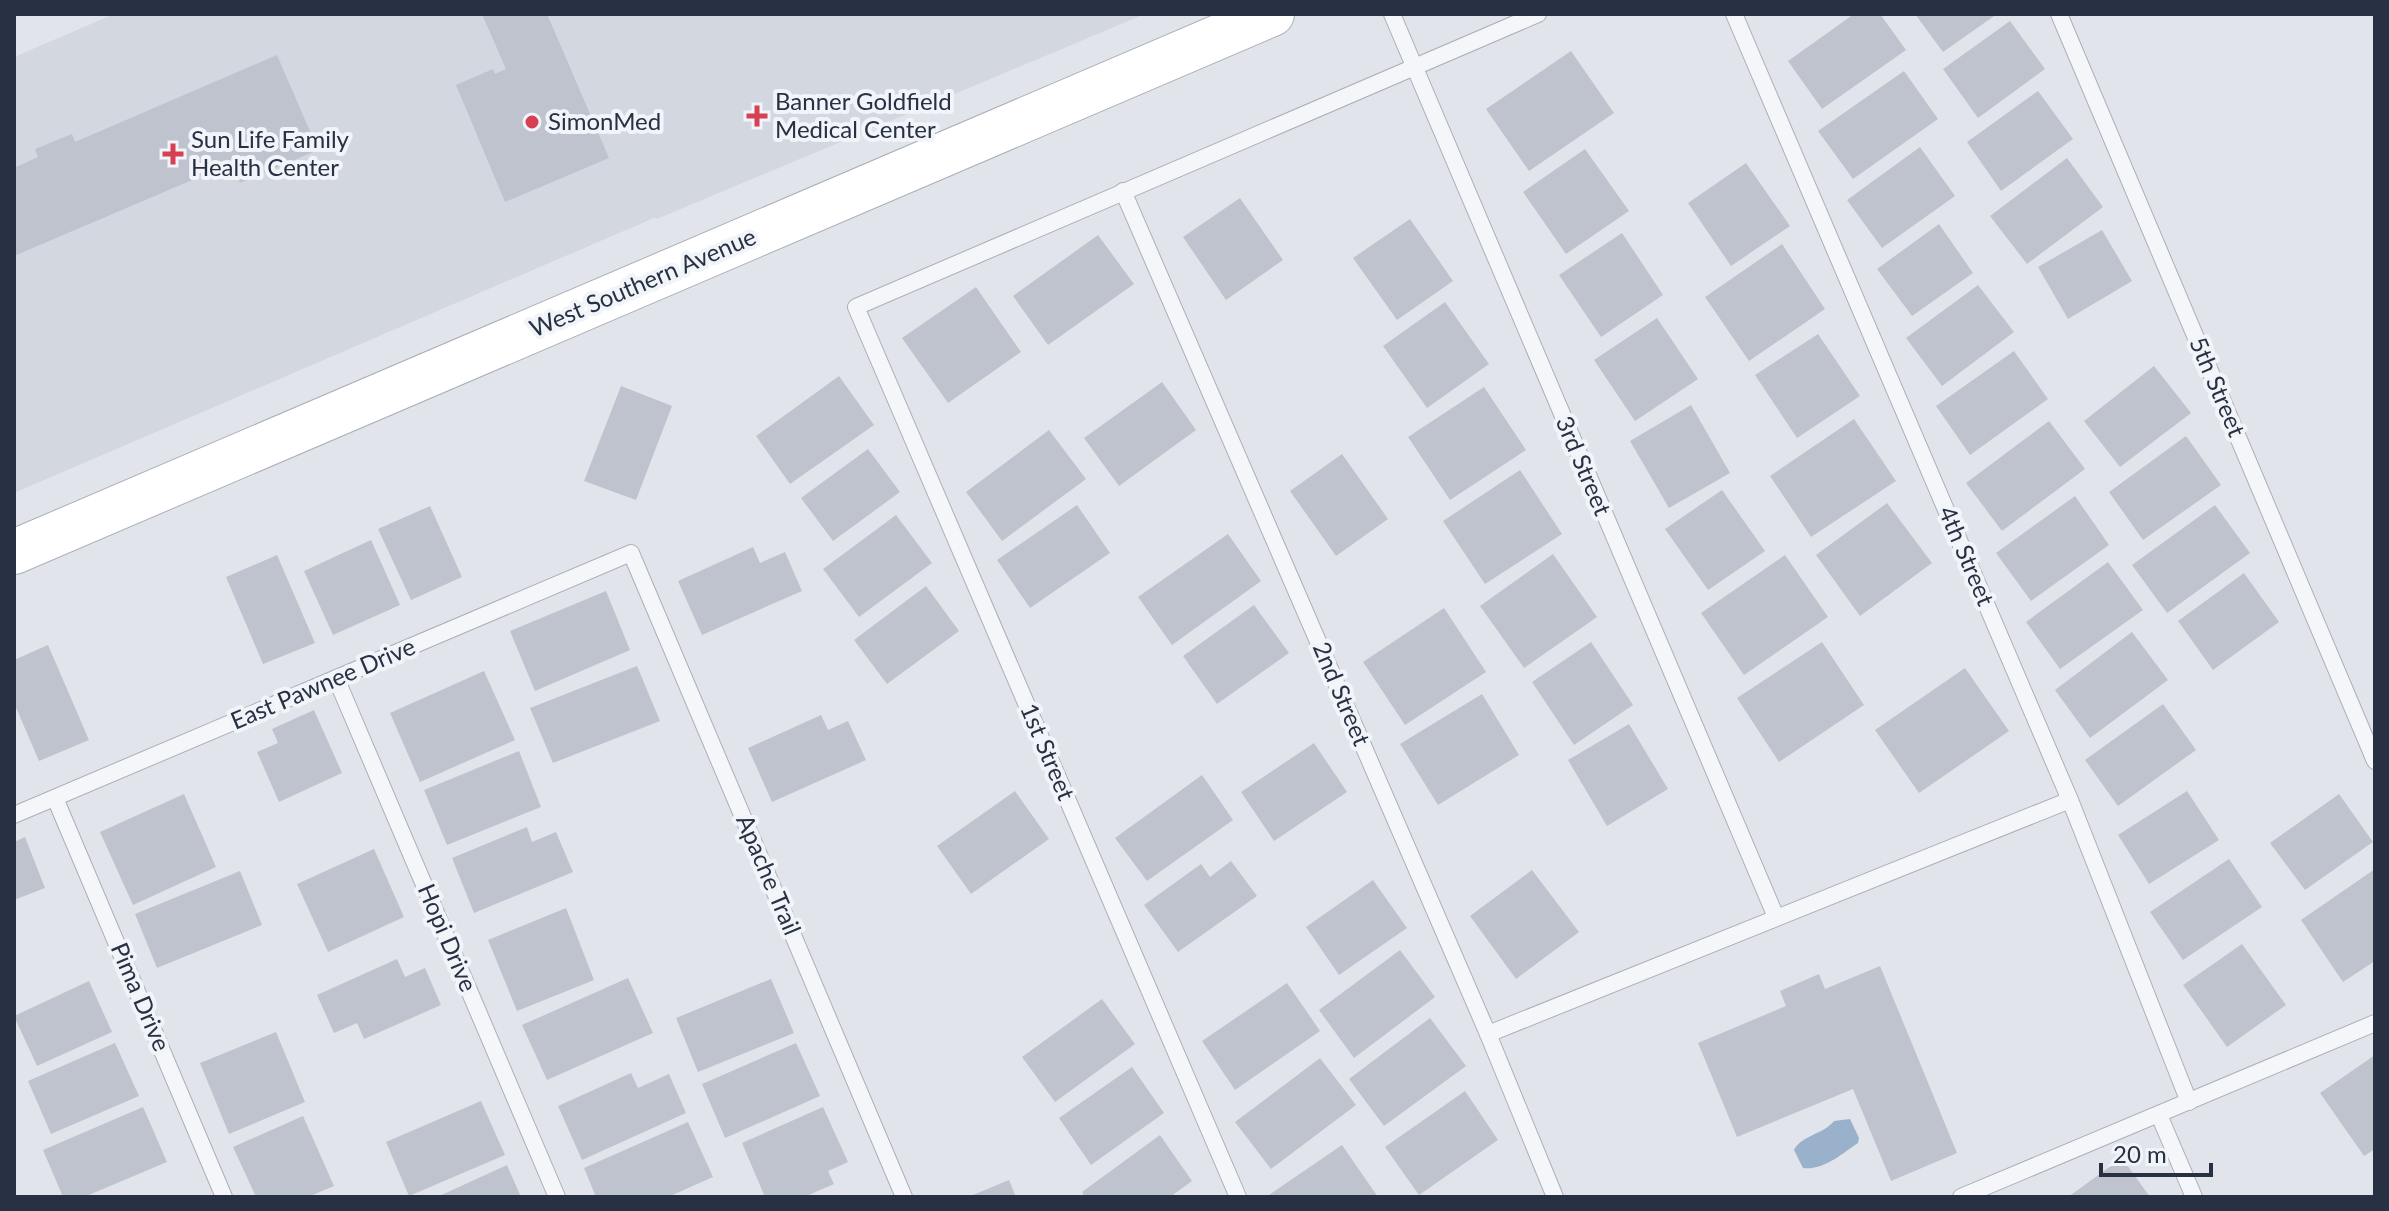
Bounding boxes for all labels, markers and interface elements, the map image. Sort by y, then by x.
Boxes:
place label: Banner Goldfield Medical Center [775,86,952,143]
marker: Banner Goldfield Medical Center [746,105,768,127]
place label: SimonMed [548,106,661,135]
marker: SimonMed [523,113,541,131]
place label: Sun Life Family Health Center [191,124,350,181]
marker: Sun Life Family Health Center [162,143,184,165]
street label: West Southern Avenue [525,221,760,342]
street label: 5th Street [2184,332,2252,441]
street label: 3rd Street [1551,411,1618,520]
street label: 4th Street [1933,501,2001,610]
street label: East Pawnee Drive [226,631,419,735]
street label: 2nd Street [1308,637,1377,750]
street label: 1st Street [1015,699,1082,805]
street label: Apache Trail [731,810,808,939]
street label: Hopi Drive [413,879,484,996]
street label: Pima Drive [106,938,177,1055]
scale bar [2101,1127,2211,1177]
text: 20 m [2113,1139,2167,1168]

